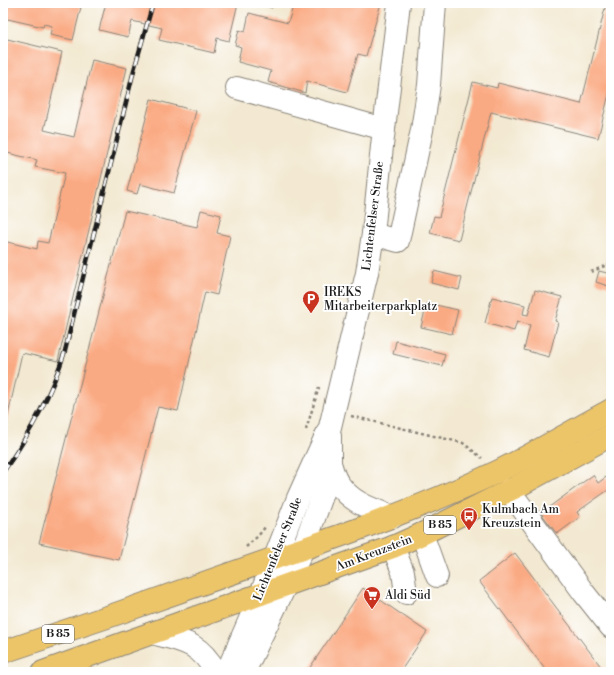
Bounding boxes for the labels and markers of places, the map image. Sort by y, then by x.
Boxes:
place label: IREKS Mitarbeiterparkplatz [324,285,438,314]
parking icon: IREKS Mitarbeiterparkplatz [301,289,321,314]
place label: Kulmbach Am Kreuzstein [482,502,560,531]
bus stop icon: Kulmbach Am Kreuzstein [459,506,479,531]
supermarket icon: Aldi Süd [362,585,382,610]
place label: Aldi Süd [384,588,431,603]

